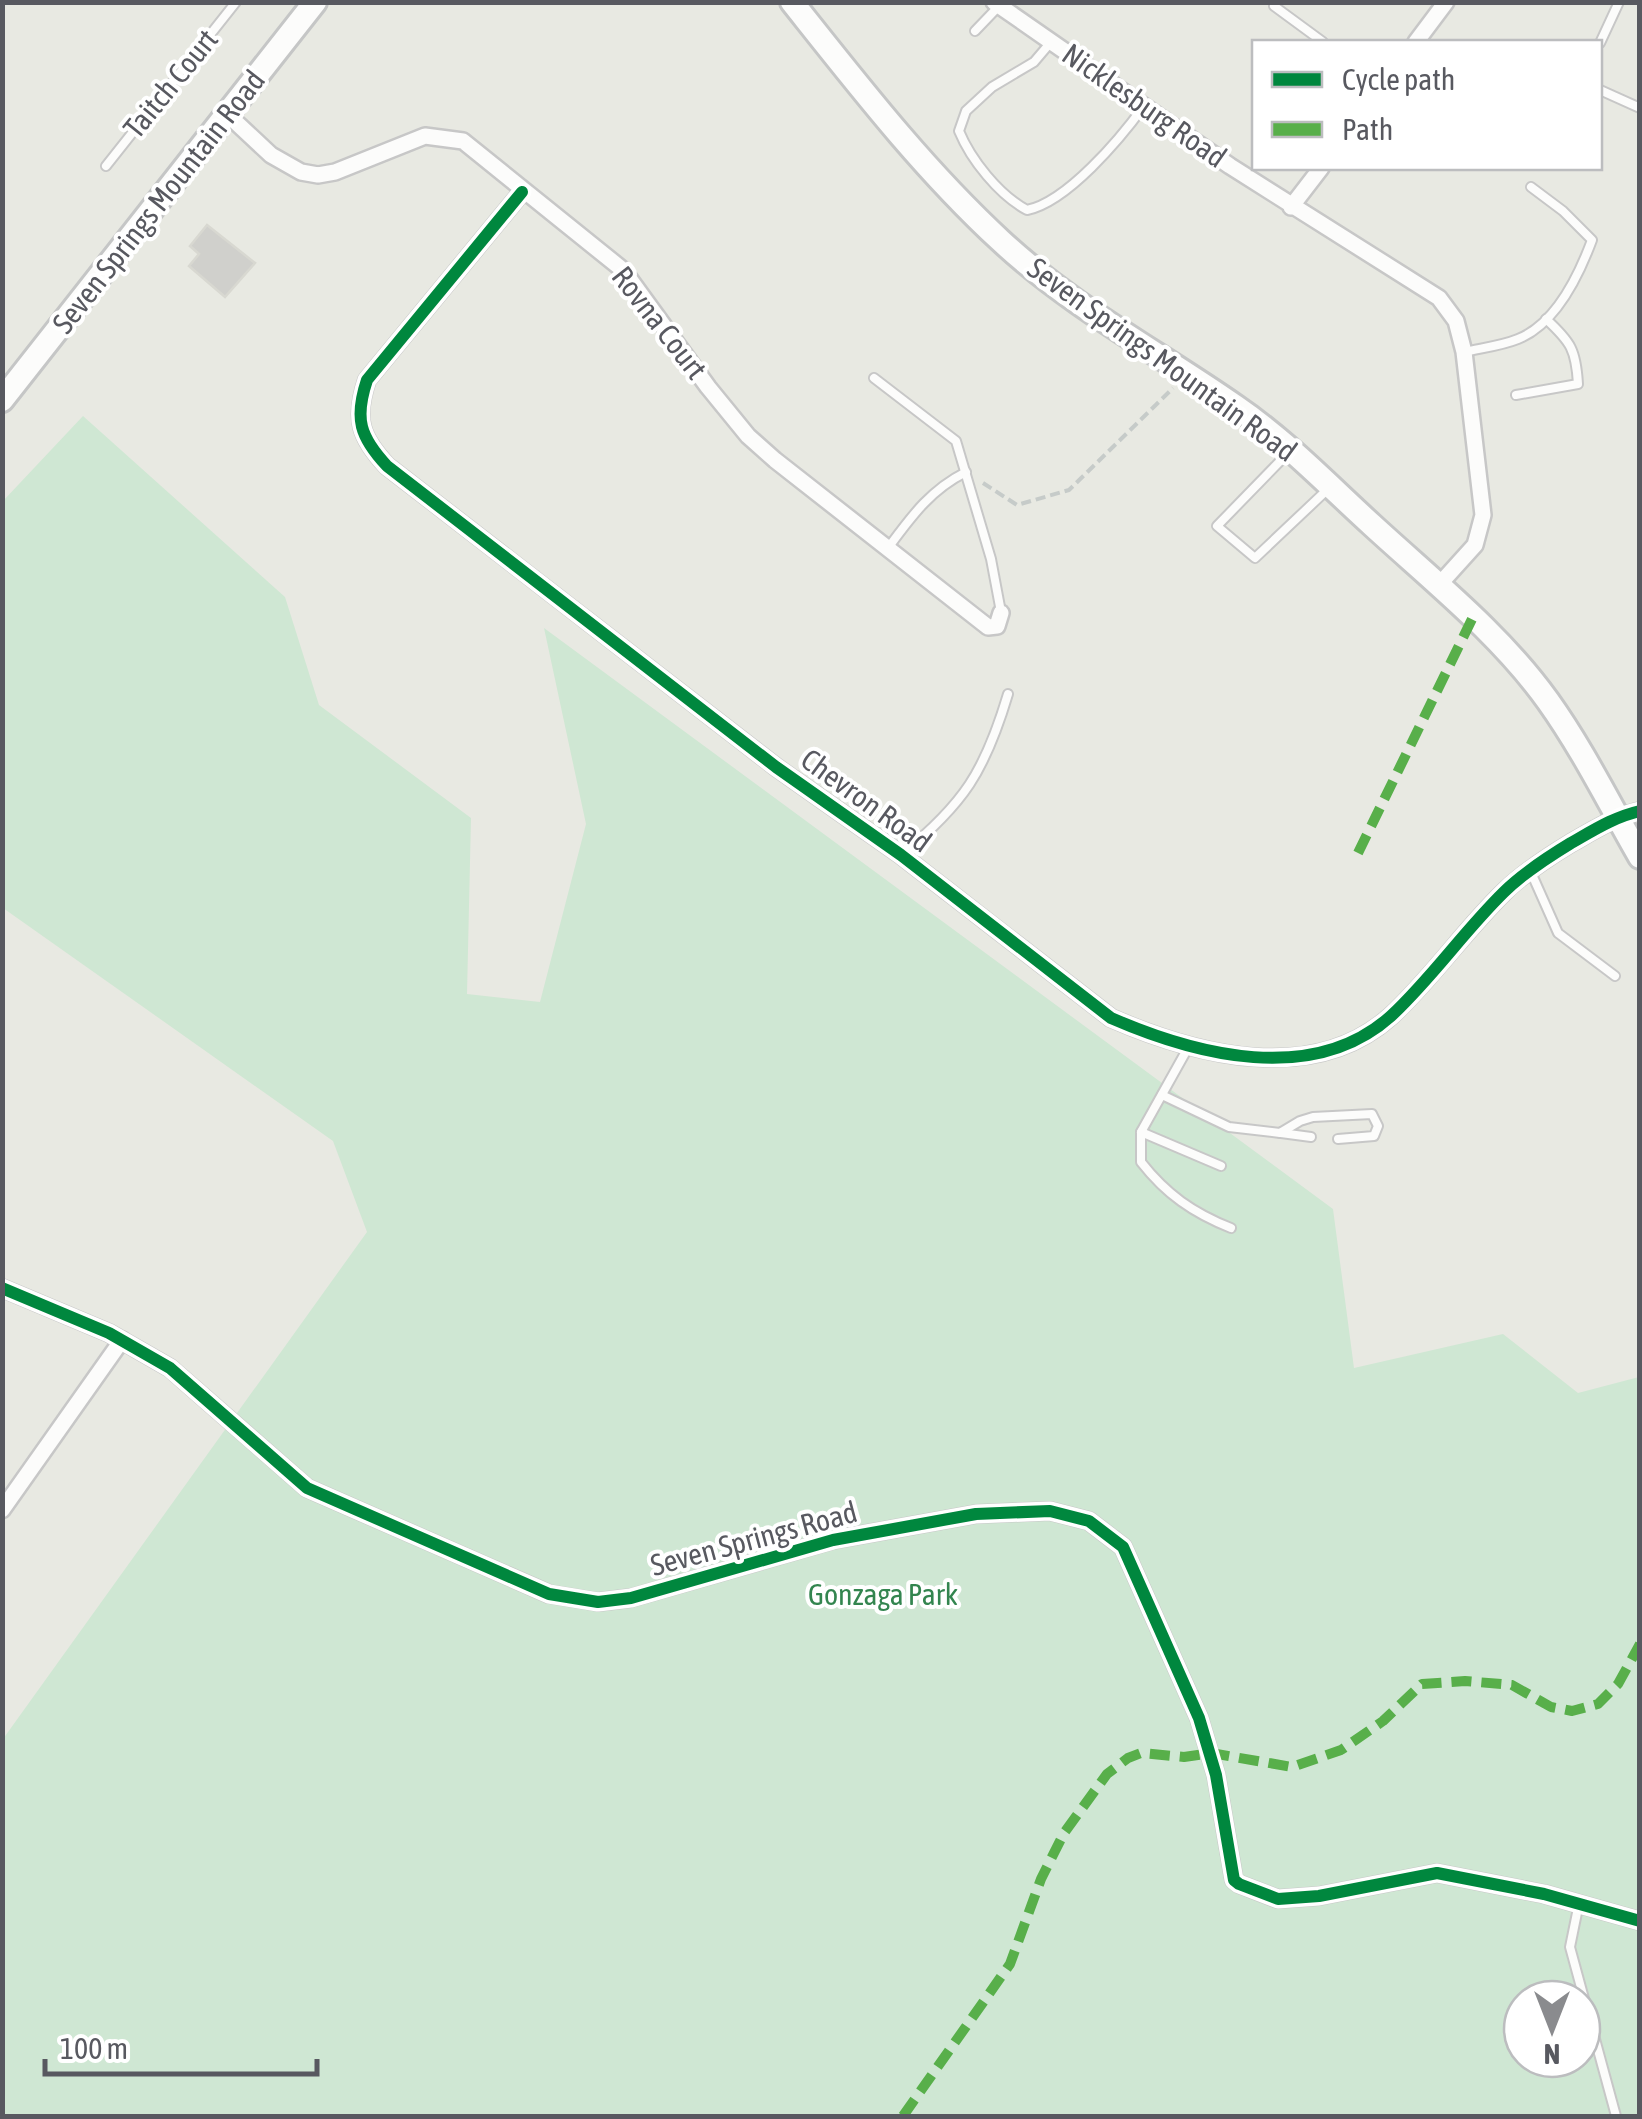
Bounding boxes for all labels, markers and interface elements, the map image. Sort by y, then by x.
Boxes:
street label: Taitch Court [116,22,224,144]
street label: Nicklesburg Road [1056,36,1233,174]
legend [1252,40,1602,170]
text: Cycle path [1342,62,1455,96]
street label: Seven Springs Mountain Road [45,63,271,339]
text: Path [1342,112,1393,146]
street label: Seven Springs Mountain Road [1022,250,1303,468]
street label: Rovna Court [605,259,714,385]
street label: Chevron Road [795,742,938,859]
street label: Seven Springs Road [647,1494,861,1582]
park label: Gonzaga Park [808,1577,958,1611]
north arrow [1502,1979,1602,2079]
scale bar [45,2014,318,2076]
text: 100 m [60,2031,128,2065]
text: N [1544,2038,1560,2070]

